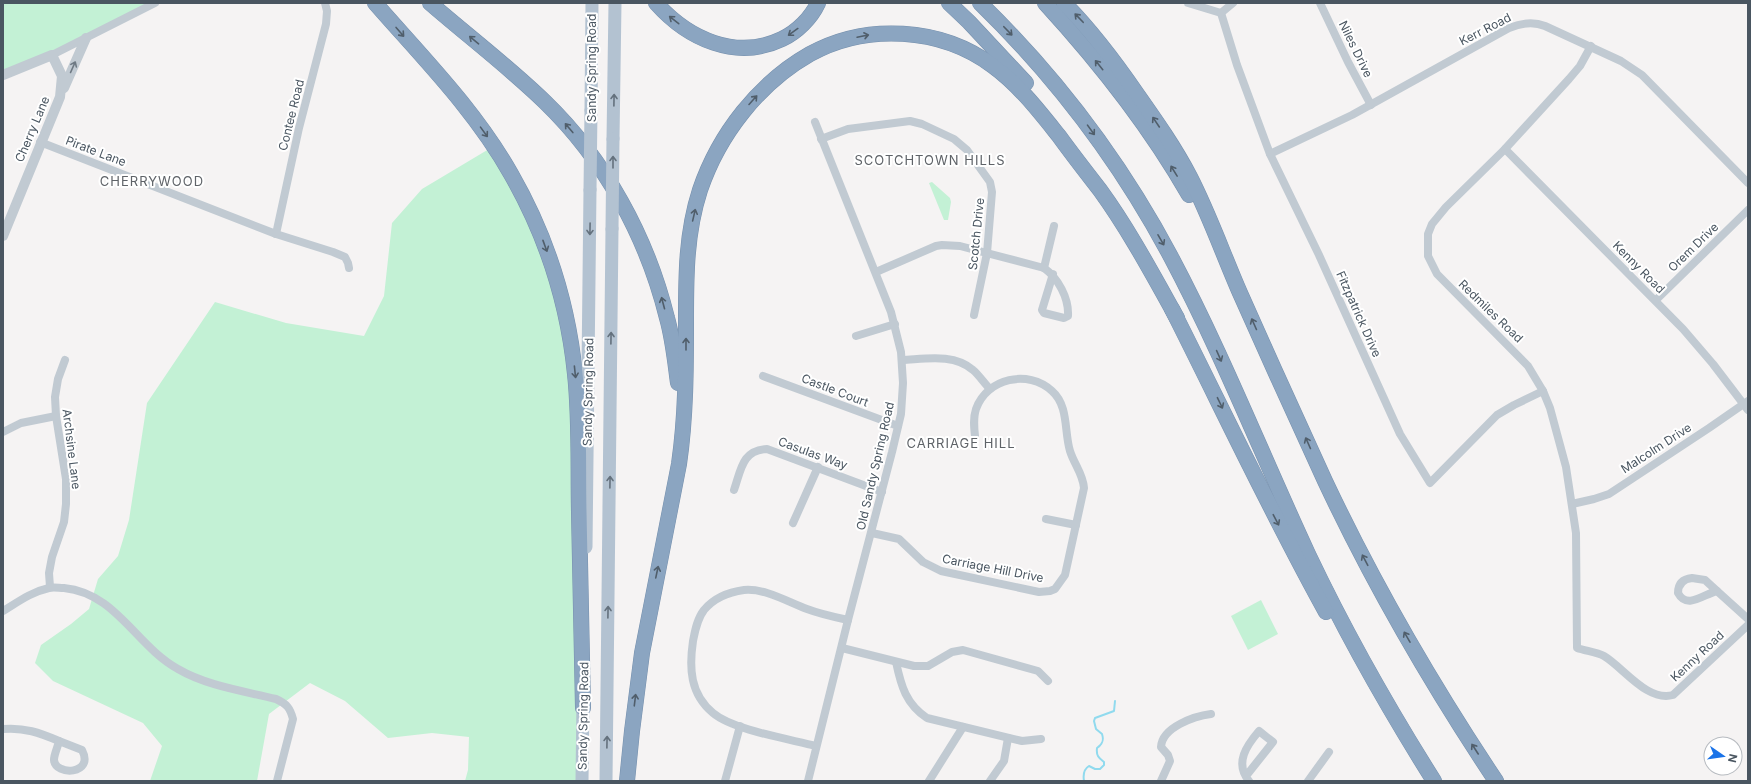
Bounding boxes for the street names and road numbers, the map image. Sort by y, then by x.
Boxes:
street label: Kerr Road [1457,10,1513,48]
street label: Sandy Spring Road [584,14,599,122]
street label: Niles Drive [1336,18,1376,80]
street label: Contee Road [275,78,307,152]
street label: Cherry Lane [11,94,53,164]
street label: Pirate Lane [64,133,128,169]
street label: Scotch Drive [965,197,987,271]
street label: Orem Drive [1665,219,1721,275]
street label: Kenny Road [1610,238,1668,296]
street label: Fitzpatrick Drive [1333,269,1385,359]
street label: Redmiles Road [1456,276,1526,346]
street label: Sandy Spring Road [580,338,596,446]
street label: Castle Court [799,370,871,410]
street label: Old Sandy Spring Road [853,400,897,532]
street label: Archsine Lane [60,408,84,490]
street label: Malcolm Drive [1618,420,1694,476]
street label: Casulas Way [776,434,850,473]
street label: Carriage Hill Drive [941,551,1045,585]
street label: Kenny Road [1667,627,1727,685]
street label: Sandy Spring Road [575,662,591,770]

